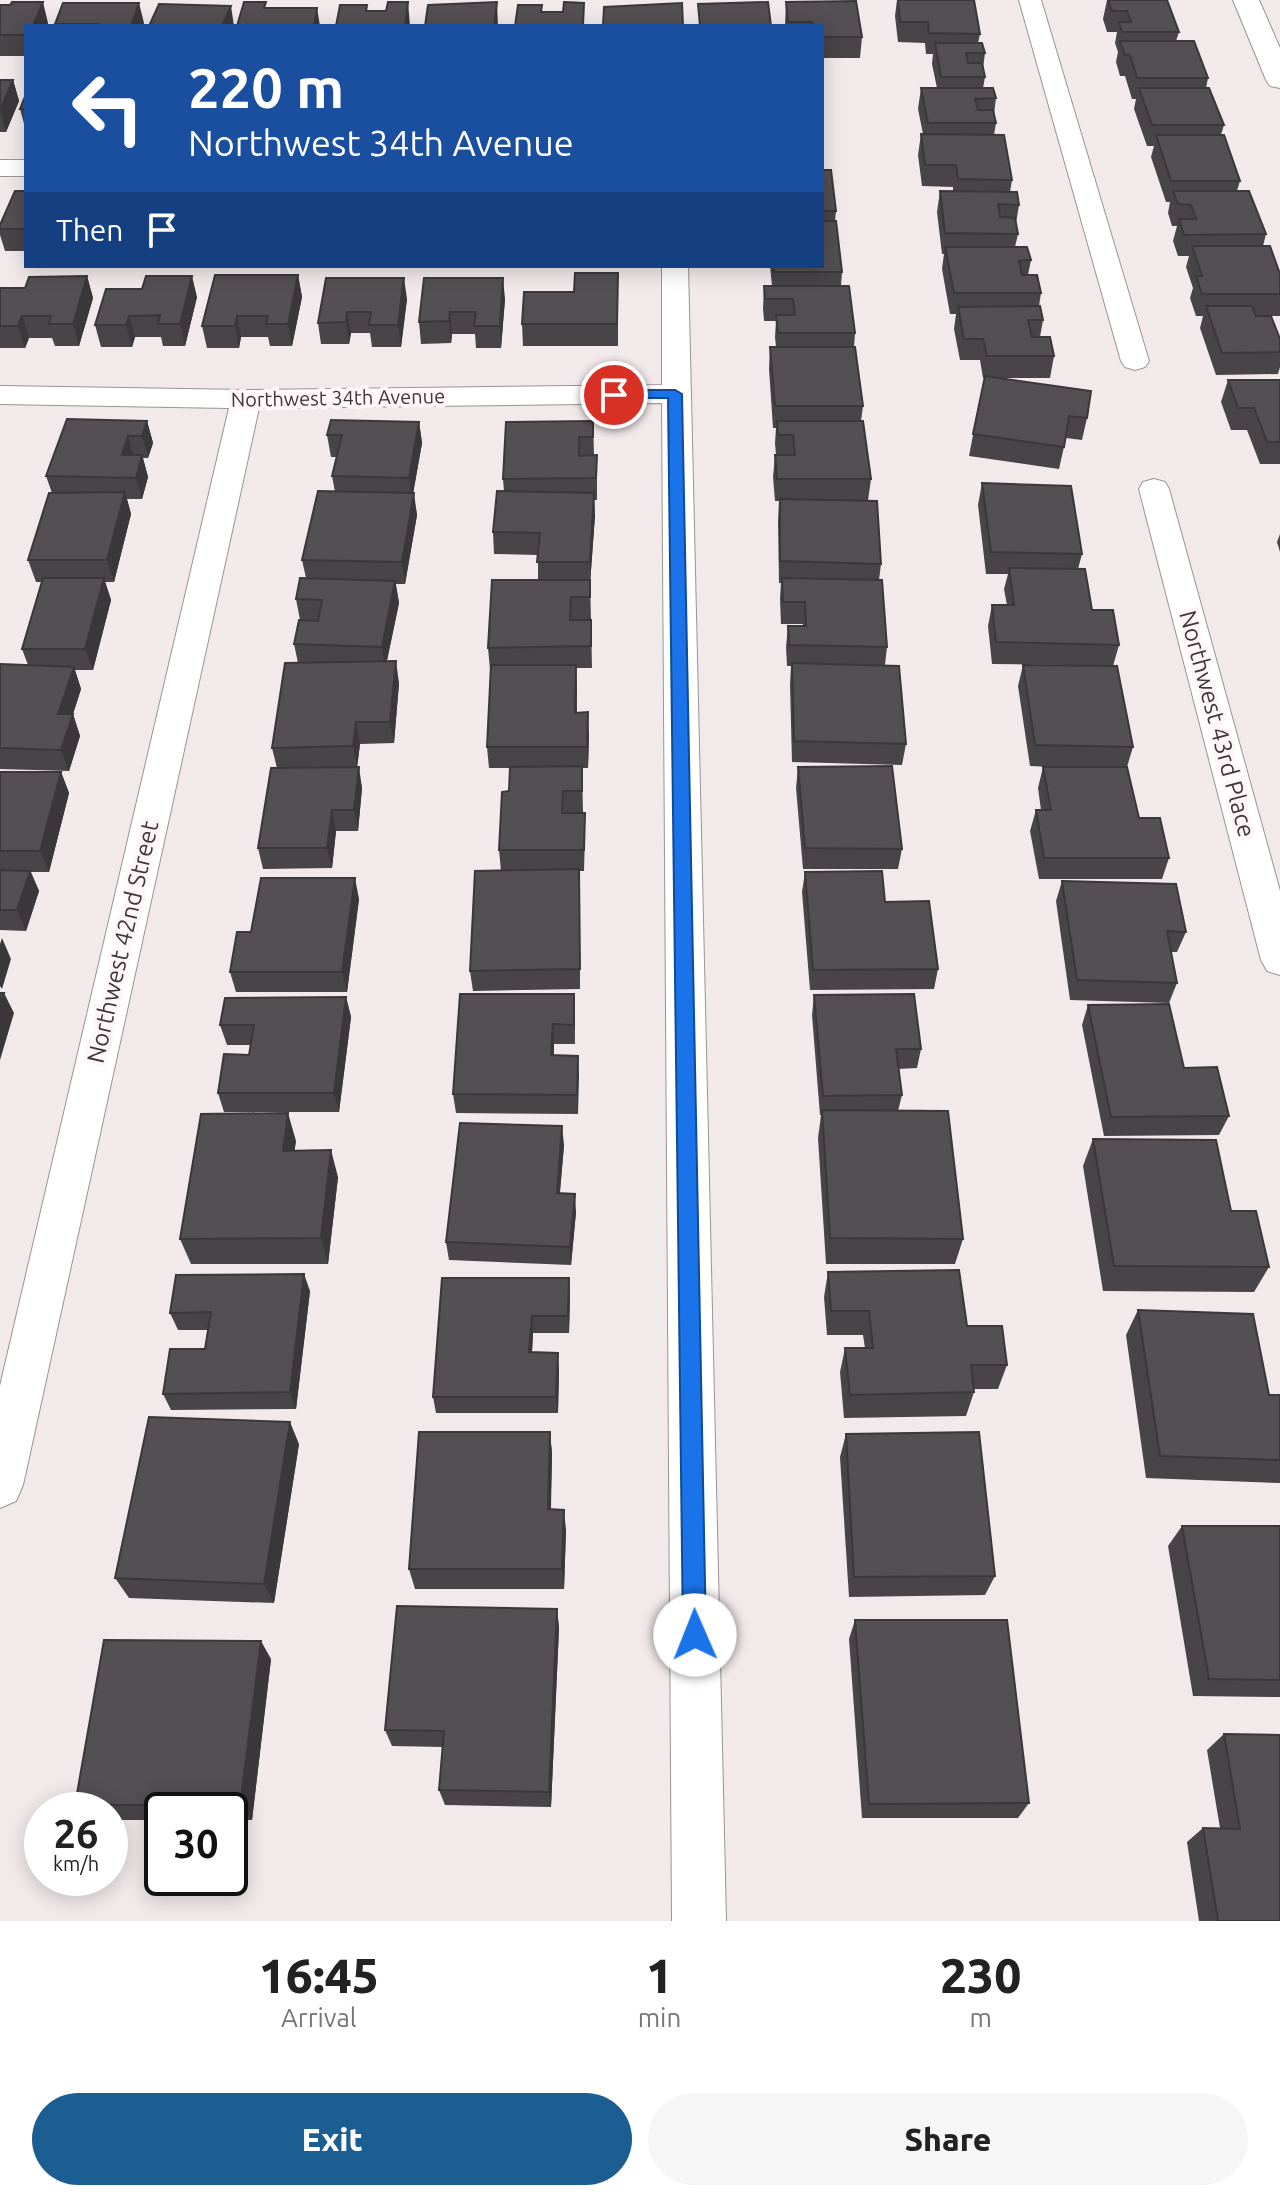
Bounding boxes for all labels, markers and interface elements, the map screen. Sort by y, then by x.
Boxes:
icon: left [56,56,160,160]
text: 220 m [188,56,344,119]
text: Northwest 34th Avenue [188,122,574,163]
icon: arrive [140,208,184,252]
text: Then [56,213,124,247]
pin [580,361,648,429]
icon: arrive [592,373,636,417]
street label: Northwest 34th Avenue [231,384,445,411]
street label: Northwest 43rd Place [1174,608,1261,840]
street label: Northwest 42nd Street [81,818,164,1066]
position arrow [653,1593,737,1677]
speed limit sign: 30 [144,1792,248,1896]
text: 26 [53,1811,99,1856]
text: km/h [53,1852,99,1875]
text: 16:45 [259,1948,379,2002]
text: 1 [646,1948,673,2002]
text: 230 [940,1948,1021,2002]
text: Arrival [281,2003,357,2032]
text: min [638,2003,681,2032]
text: m [969,2003,992,2032]
button: Exit [32,2093,632,2185]
button: Share [648,2093,1248,2185]

